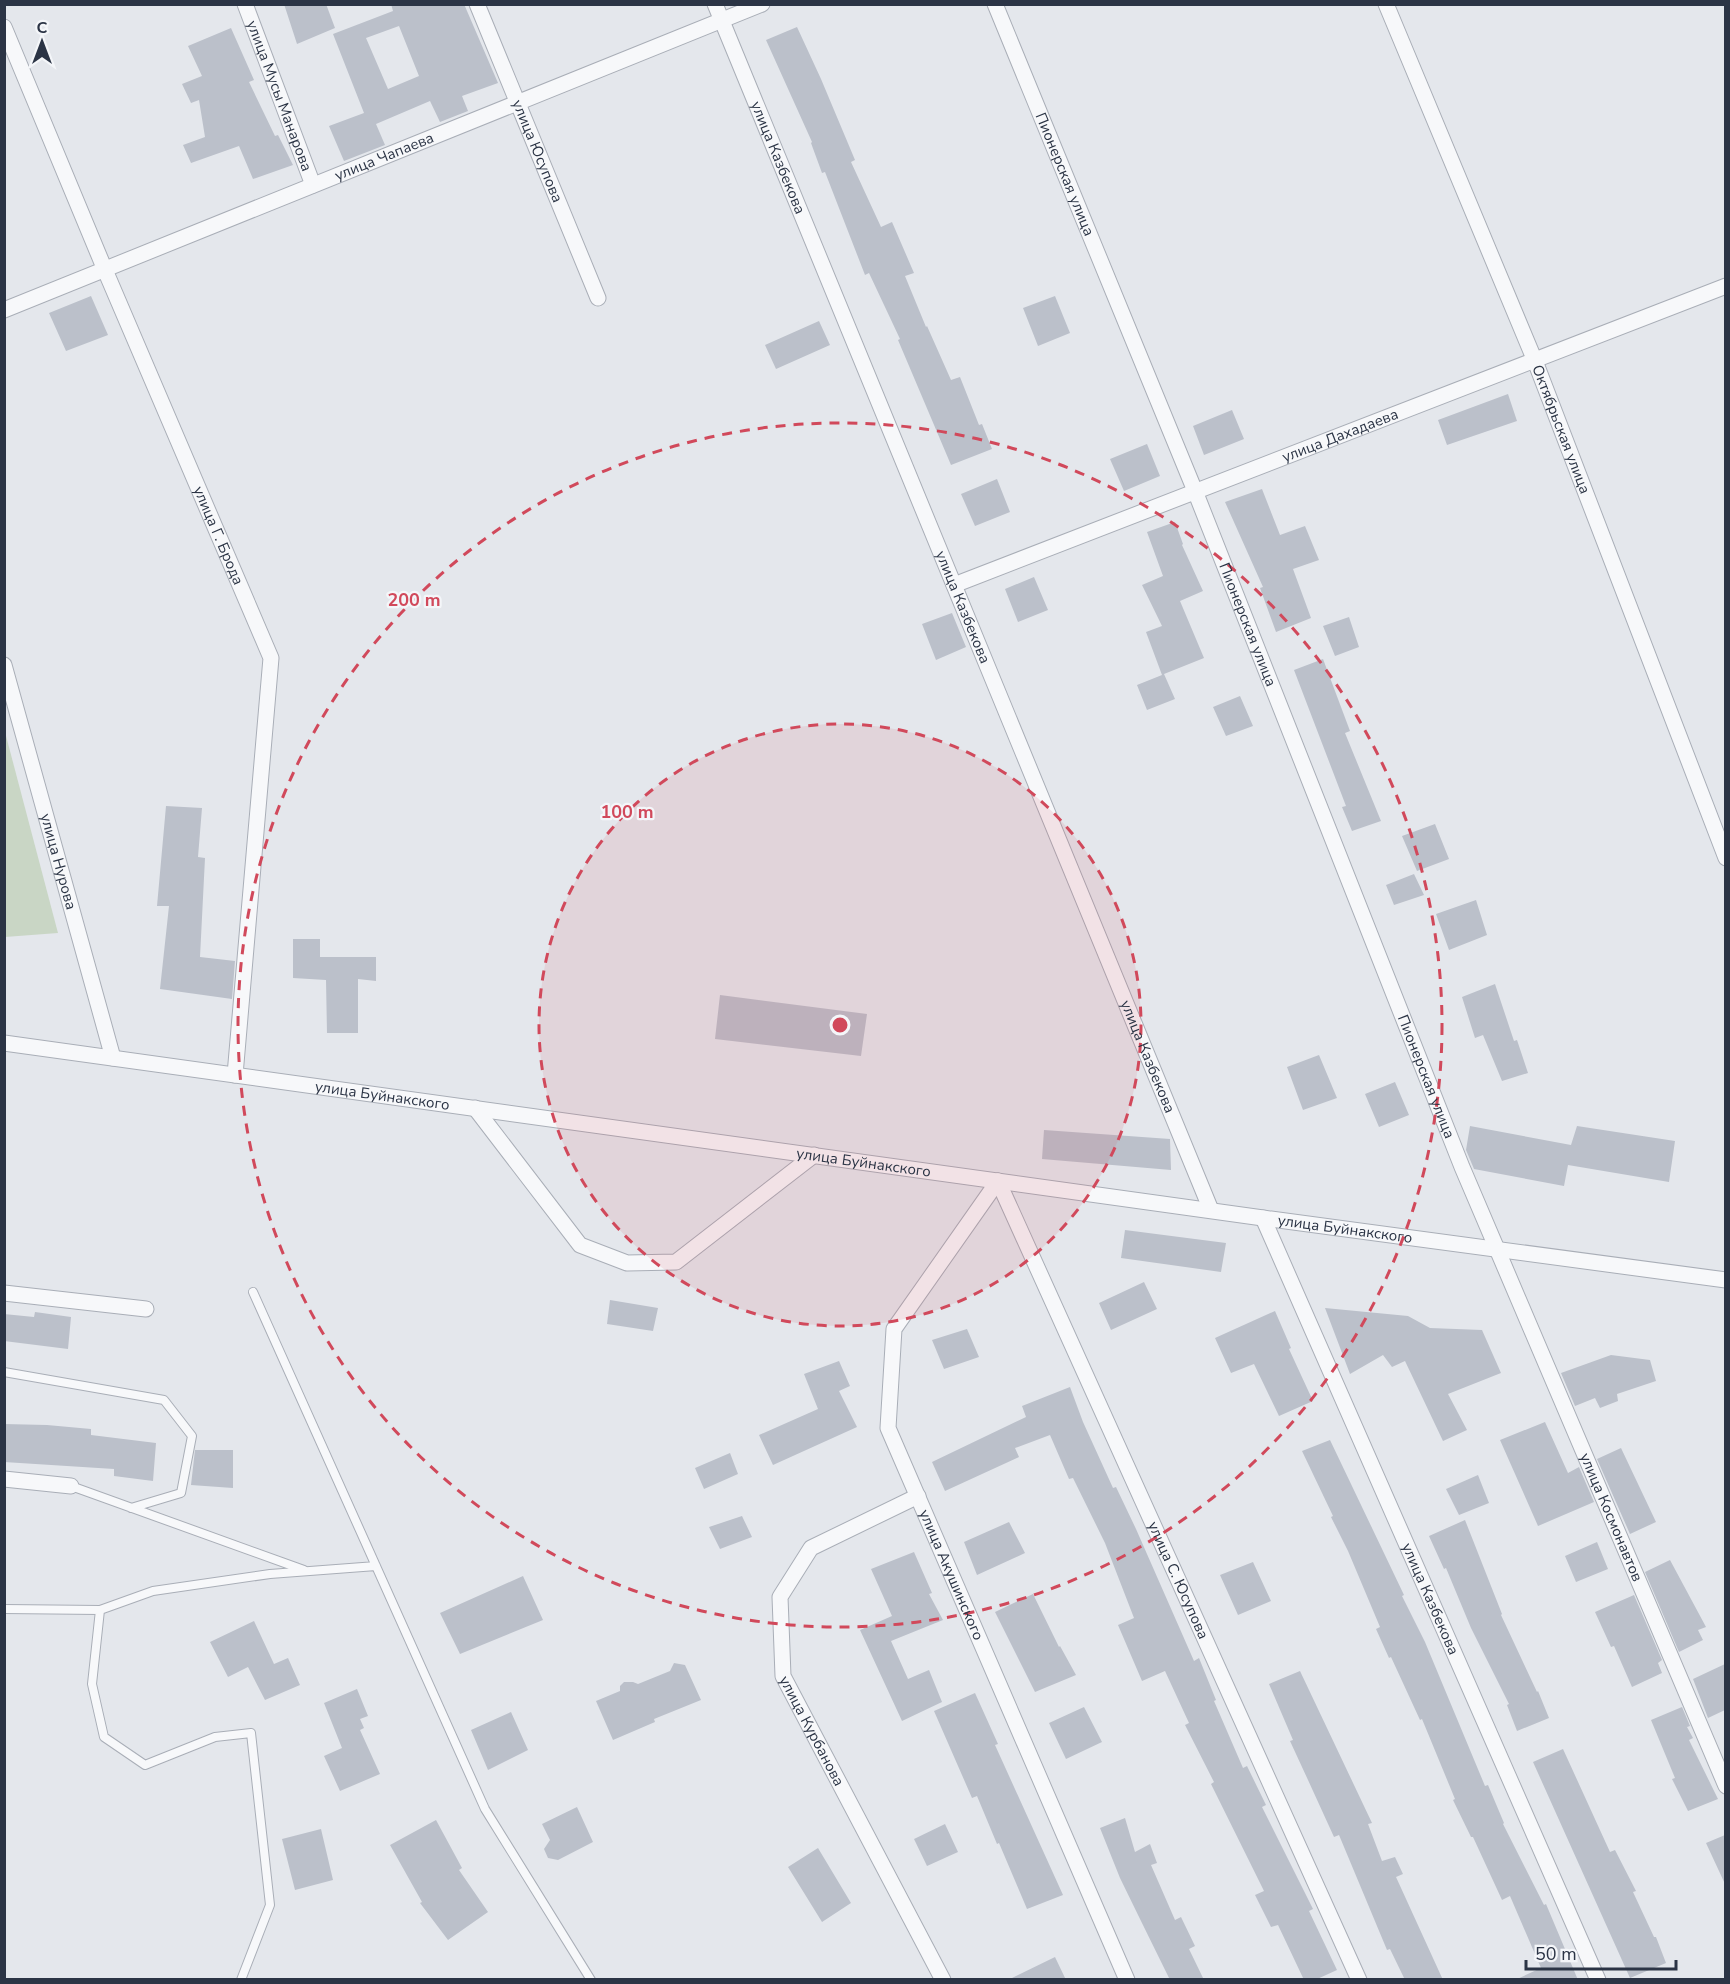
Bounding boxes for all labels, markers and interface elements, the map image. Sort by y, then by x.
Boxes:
north arrow [12,12,72,72]
text: С [37,17,48,39]
street label: улица Мусы Манарова [242,17,317,174]
street label: улица Юсупова [507,97,568,205]
street label: улица Казбекова [746,98,810,217]
street label: Пионерская улица [1031,110,1099,239]
street label: улица Чапаева [332,128,437,186]
street label: Октябрьская улица [1527,362,1595,497]
street label: улица Дахадаева [1279,404,1401,467]
street label: улица Г. Брода [189,483,249,588]
street label: улица Казбекова [931,548,995,666]
street label: Пионерская улица [1214,560,1281,689]
text: 200 m [387,588,441,612]
text: 100 m [600,800,654,824]
street label: улица Нурова [36,811,81,912]
street label: улица Казбекова [1116,997,1180,1116]
street label: Пионерская улица [1393,1012,1460,1141]
centre of rings [830,1015,850,1035]
street label: улица Буйнакского [314,1076,451,1115]
street label: улица Буйнакского [795,1143,932,1182]
street label: улица Буйнакского [1277,1210,1414,1248]
street label: улица Космонавтов [1575,1450,1648,1585]
street label: улица Акушинского [914,1506,989,1643]
street label: улица С. Юсупова [1143,1518,1214,1642]
street label: улица Казбекова [1397,1540,1464,1658]
street label: улица Курбанова [775,1672,849,1790]
scale bar [1526,1933,1676,1971]
text: 50 m [1535,1942,1577,1966]

